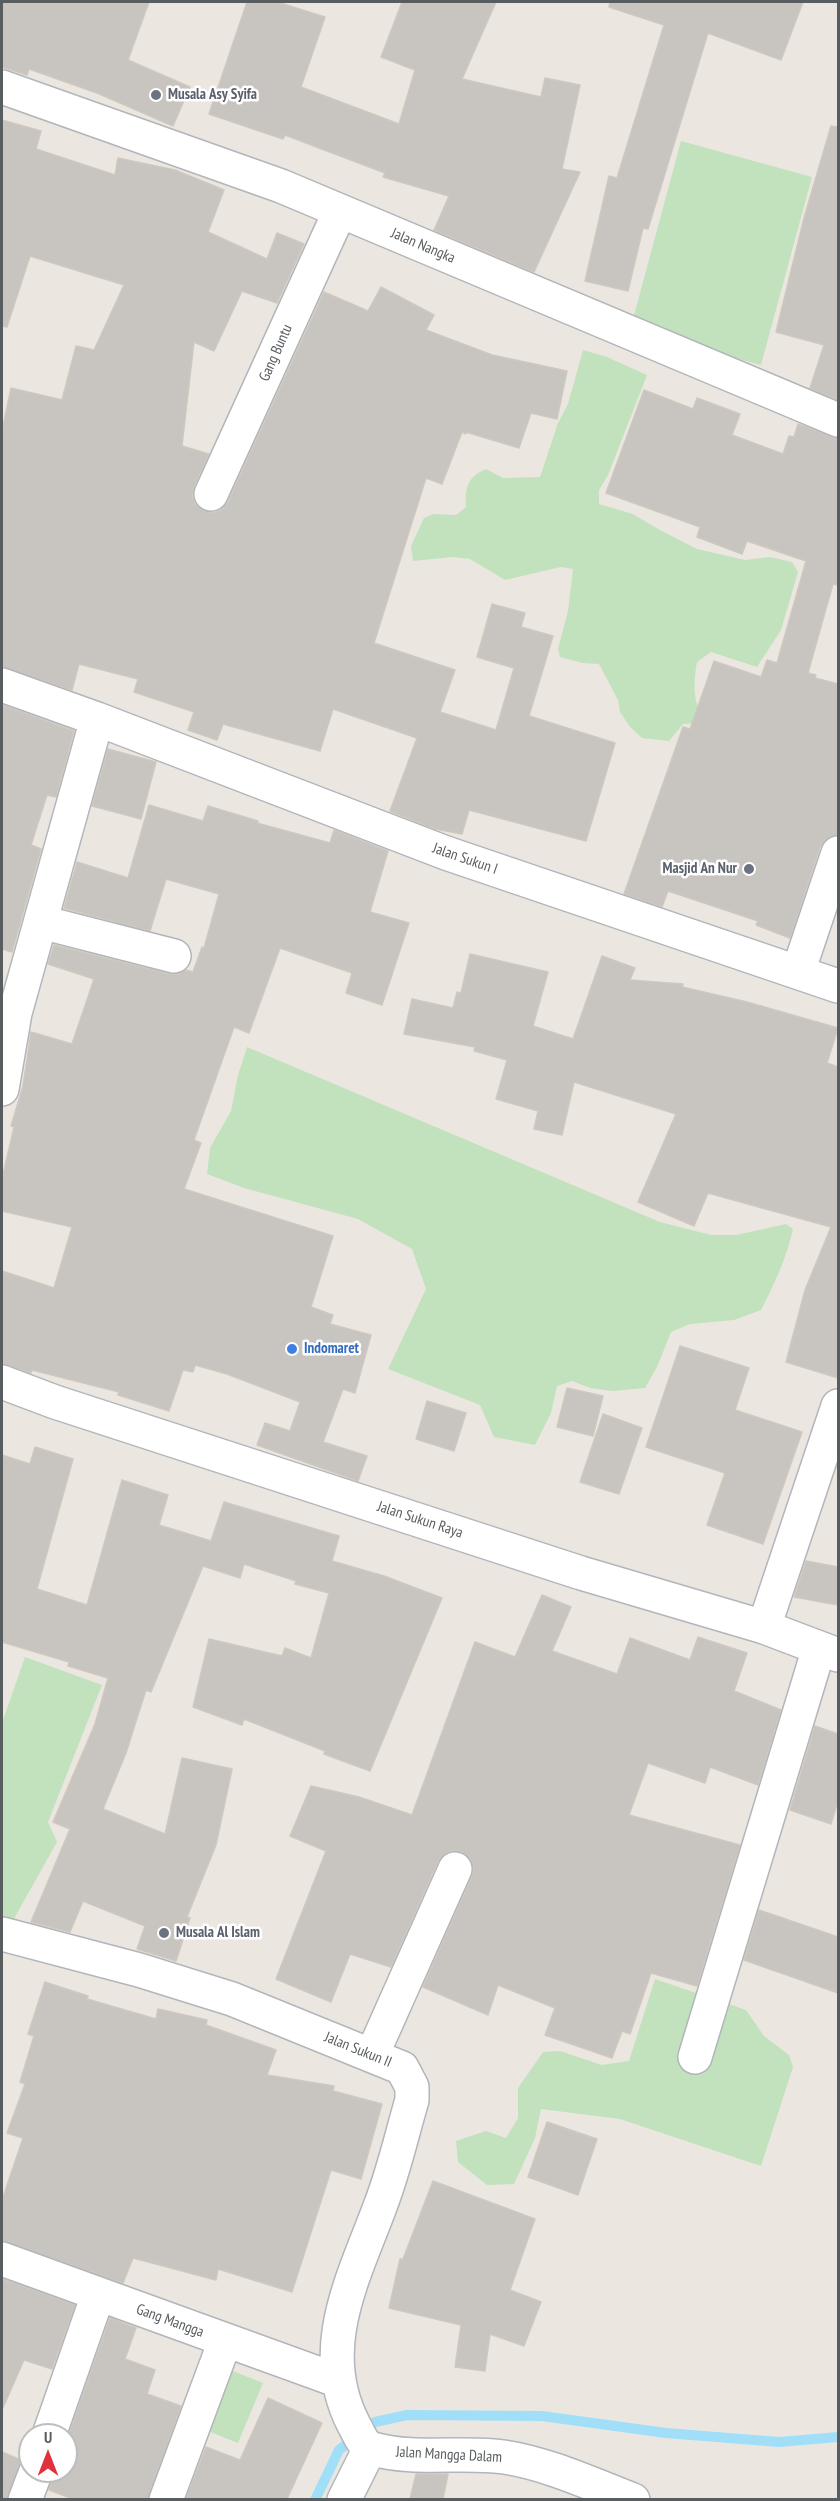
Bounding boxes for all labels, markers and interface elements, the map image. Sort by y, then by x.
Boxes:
place label: Musala Asy Syifa [168,86,257,104]
marker: Musala Asy Syifa [149,88,163,102]
street label: Jalan Nangka [388,224,458,268]
street label: Gang Buntu [255,322,297,384]
street label: Jalan Sukun I [430,840,500,878]
place label: Masjid An Nur [663,860,737,878]
marker: Masjid An Nur [742,862,756,876]
place label: Indomaret [304,1340,359,1358]
marker: Indomaret [285,1342,299,1356]
street label: Jalan Sukun Raya [375,1498,465,1542]
place label: Musala Al Islam [176,1924,260,1942]
marker: Musala Al Islam [157,1926,171,1940]
street label: Jalan Sukun II [322,2028,394,2072]
street label: Gang Mangga [134,2300,206,2342]
north arrow [18,2423,78,2483]
text: U [44,2427,52,2447]
street label: Jalan Mangga Dalam [395,2443,503,2467]

